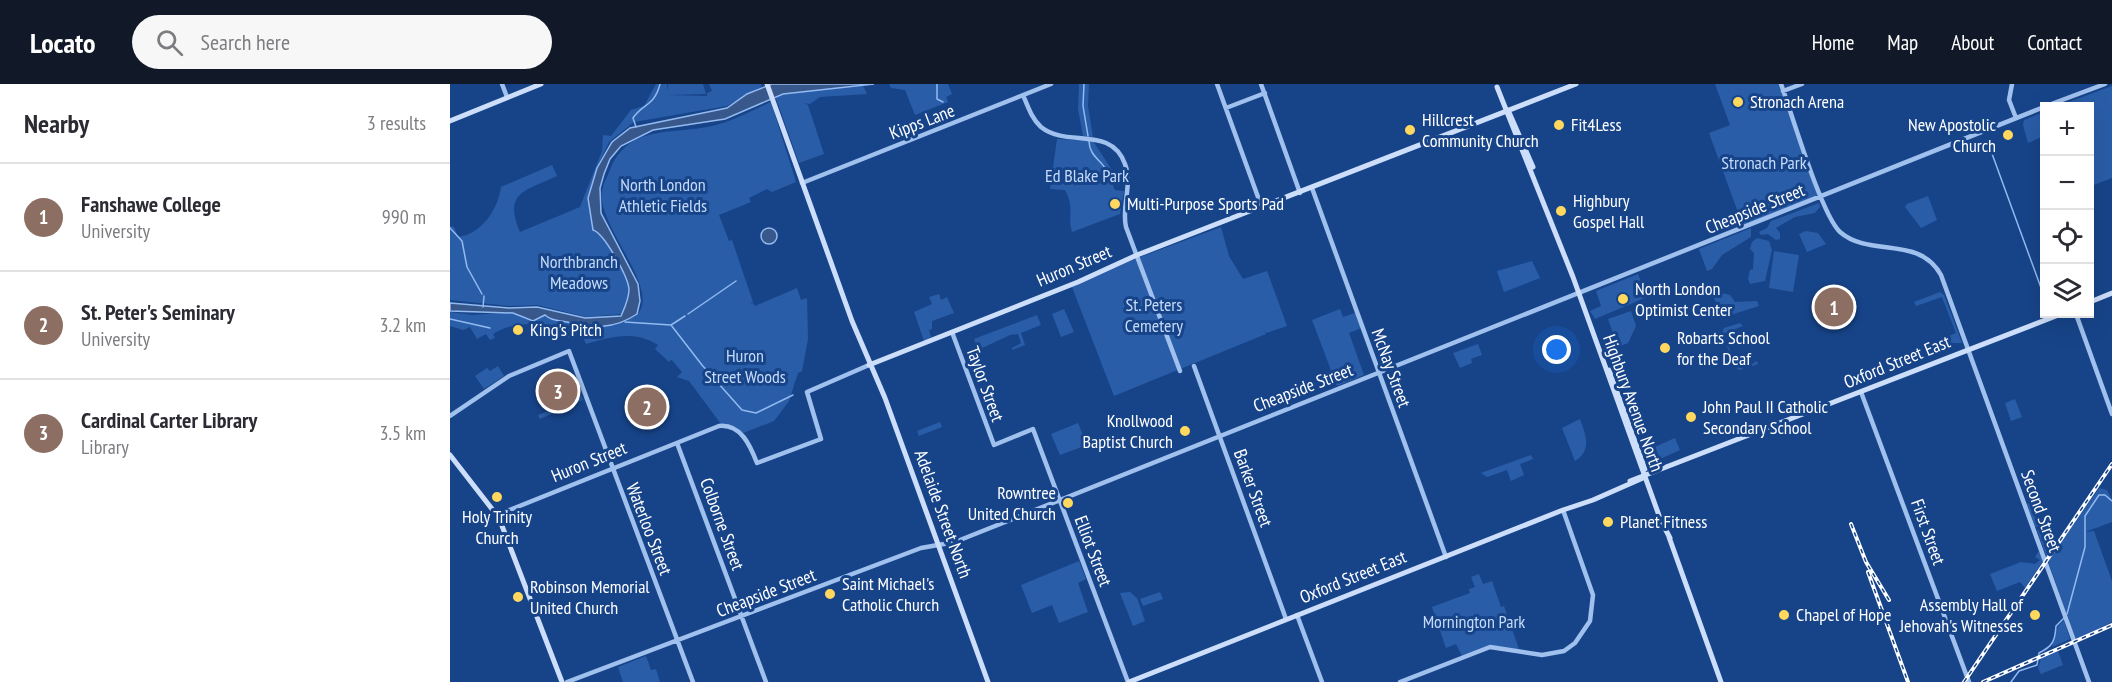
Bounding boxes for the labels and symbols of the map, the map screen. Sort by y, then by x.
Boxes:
place label: Stronach Arena [1750,90,1844,113]
marker: Stronach Arena [1731,95,1745,109]
street label: Kipps Lane [886,99,958,144]
place label: Hillcrest Community Church [1422,108,1539,152]
place label: Fit4Less [1571,113,1622,136]
place label: New Apostolic Church [1908,113,1997,157]
marker: Fit4Less [1552,118,1566,132]
marker: Hillcrest Community Church [1403,123,1417,137]
marker: New Apostolic Church [2001,128,2015,142]
park label: Stronach Park [1721,151,1807,174]
park label: Ed Blake Park [1045,164,1129,187]
park label: North London Athletic Fields [619,173,707,217]
street label: Cheapside Street [1702,178,1808,239]
place label: Highbury Gospel Hall [1573,189,1645,233]
place label: Multi-Purpose Sports Pad [1127,192,1284,215]
marker: Multi-Purpose Sports Pad [1108,197,1122,211]
marker: Highbury Gospel Hall [1554,204,1568,218]
street label: Huron Street [1033,239,1115,292]
park label: Northbranch Meadows [540,250,618,294]
place label: North London Optimist Center [1635,277,1732,321]
pin: 1 [1814,284,1854,330]
marker: North London Optimist Center [1616,292,1630,306]
park label: St. Peters Cemetery [1125,293,1183,337]
place label: King's Pitch [530,318,602,341]
marker: King's Pitch [511,323,525,337]
street label: McNay Street [1367,325,1416,410]
place label: Robarts School for the Deaf [1677,326,1771,370]
street label: Oxford Street East [1840,330,1953,393]
street label: Highbury Avenue North [1598,331,1669,475]
your location [1542,335,1571,364]
marker: Robarts School for the Deaf [1658,341,1672,355]
street label: Taylor Street [961,343,1010,425]
park label: Huron Street Woods [704,344,786,388]
street label: Cheapside Street [1250,358,1356,417]
pin: 3 [538,368,578,414]
pin: 2 [628,384,666,430]
place label: John Paul II Catholic Secondary School [1702,395,1829,439]
place label: Knollwood Baptist Church [1083,409,1173,453]
marker: John Paul II Catholic Secondary School [1684,410,1698,424]
marker: Knollwood Baptist Church [1178,424,1192,438]
street label: Huron Street [548,436,630,487]
street label: Barker Street [1229,446,1278,530]
street label: Adelaide Street North [910,447,977,581]
street label: Second Street [2016,467,2067,555]
street label: Colborne Street [695,474,750,573]
street label: Waterloo Street [621,480,678,578]
place label: Rowntree United Church [968,481,1056,525]
marker: Holy Trinity Church [490,490,504,504]
marker: Rowntree United Church [1061,496,1075,510]
street label: First Street [1906,496,1951,568]
place label: Holy Trinity Church [462,505,532,549]
place label: Planet Fitness [1620,510,1707,533]
street label: Elliot Street [1070,512,1117,589]
marker: Planet Fitness [1601,515,1615,529]
street label: Oxford Street East [1296,545,1409,608]
street label: Cheapside Street [713,563,819,622]
place label: Saint Michael's Catholic Church [842,572,939,616]
place label: Robinson Memorial United Church [530,575,650,619]
marker: Saint Michael's Catholic Church [823,587,837,601]
marker: Robinson Memorial United Church [511,590,525,604]
place label: Assembly Hall of Jehovah's Witnesses [1899,593,2024,637]
place label: Chapel of Hope [1796,603,1891,626]
marker: Chapel of Hope [1777,608,1791,622]
marker: Assembly Hall of Jehovah's Witnesses [2028,608,2042,622]
park label: Mornington Park [1423,610,1525,633]

